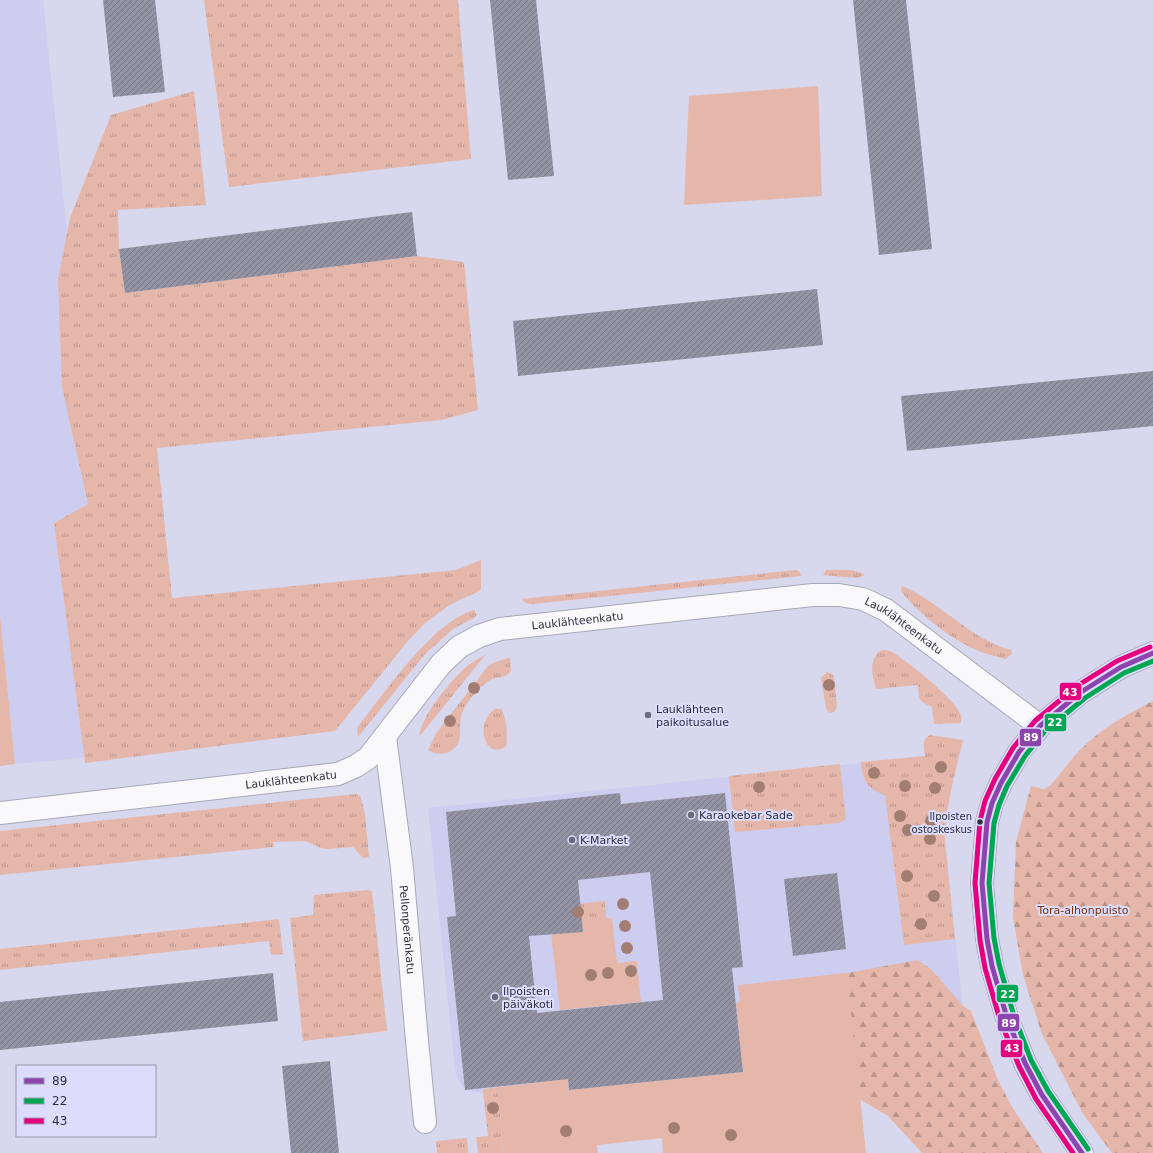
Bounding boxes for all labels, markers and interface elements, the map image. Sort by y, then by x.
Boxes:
street label: Lauklähteenkatu [862,595,945,657]
street label: Lauklähteenkatu [531,610,624,633]
line badge: 43 [1059,682,1082,701]
text: 43 [1062,686,1078,699]
place label: Lauklähteen paikoitusalue [656,703,729,729]
marker: Lauklähteen paikoitusalue [643,710,653,720]
line badge: 22 [1044,713,1067,732]
text: 22 [1047,716,1063,729]
line badge: 89 [1019,728,1042,747]
text: 89 [1023,731,1039,744]
street label: Lauklähteenkatu [245,768,338,792]
place label: Karaokebar Sade [699,809,793,822]
marker: Karaokebar Sade [686,810,696,820]
place label: Ilpoisten ostoskeskus [912,811,972,835]
marker: Ilpoisten ostoskeskus [975,817,985,827]
place label: K-Market [580,834,629,847]
marker: K-Market [567,835,577,845]
street label: Pellonperänkatu [397,885,417,975]
park label: Tora-alhonpuisto [1036,904,1129,917]
line badge: 22 [996,984,1019,1003]
place label: Ilpoisten päiväkoti [503,985,553,1011]
text: 22 [1000,988,1016,1001]
marker: Ilpoisten päiväkoti [490,992,500,1002]
line badge: 89 [997,1013,1020,1032]
text: 89 [1001,1017,1017,1030]
line badge: 43 [1000,1039,1023,1058]
text: 43 [1004,1042,1020,1055]
legend [16,1065,156,1137]
text: 89 [52,1074,67,1088]
text: 22 [52,1094,67,1108]
text: 43 [52,1114,67,1128]

